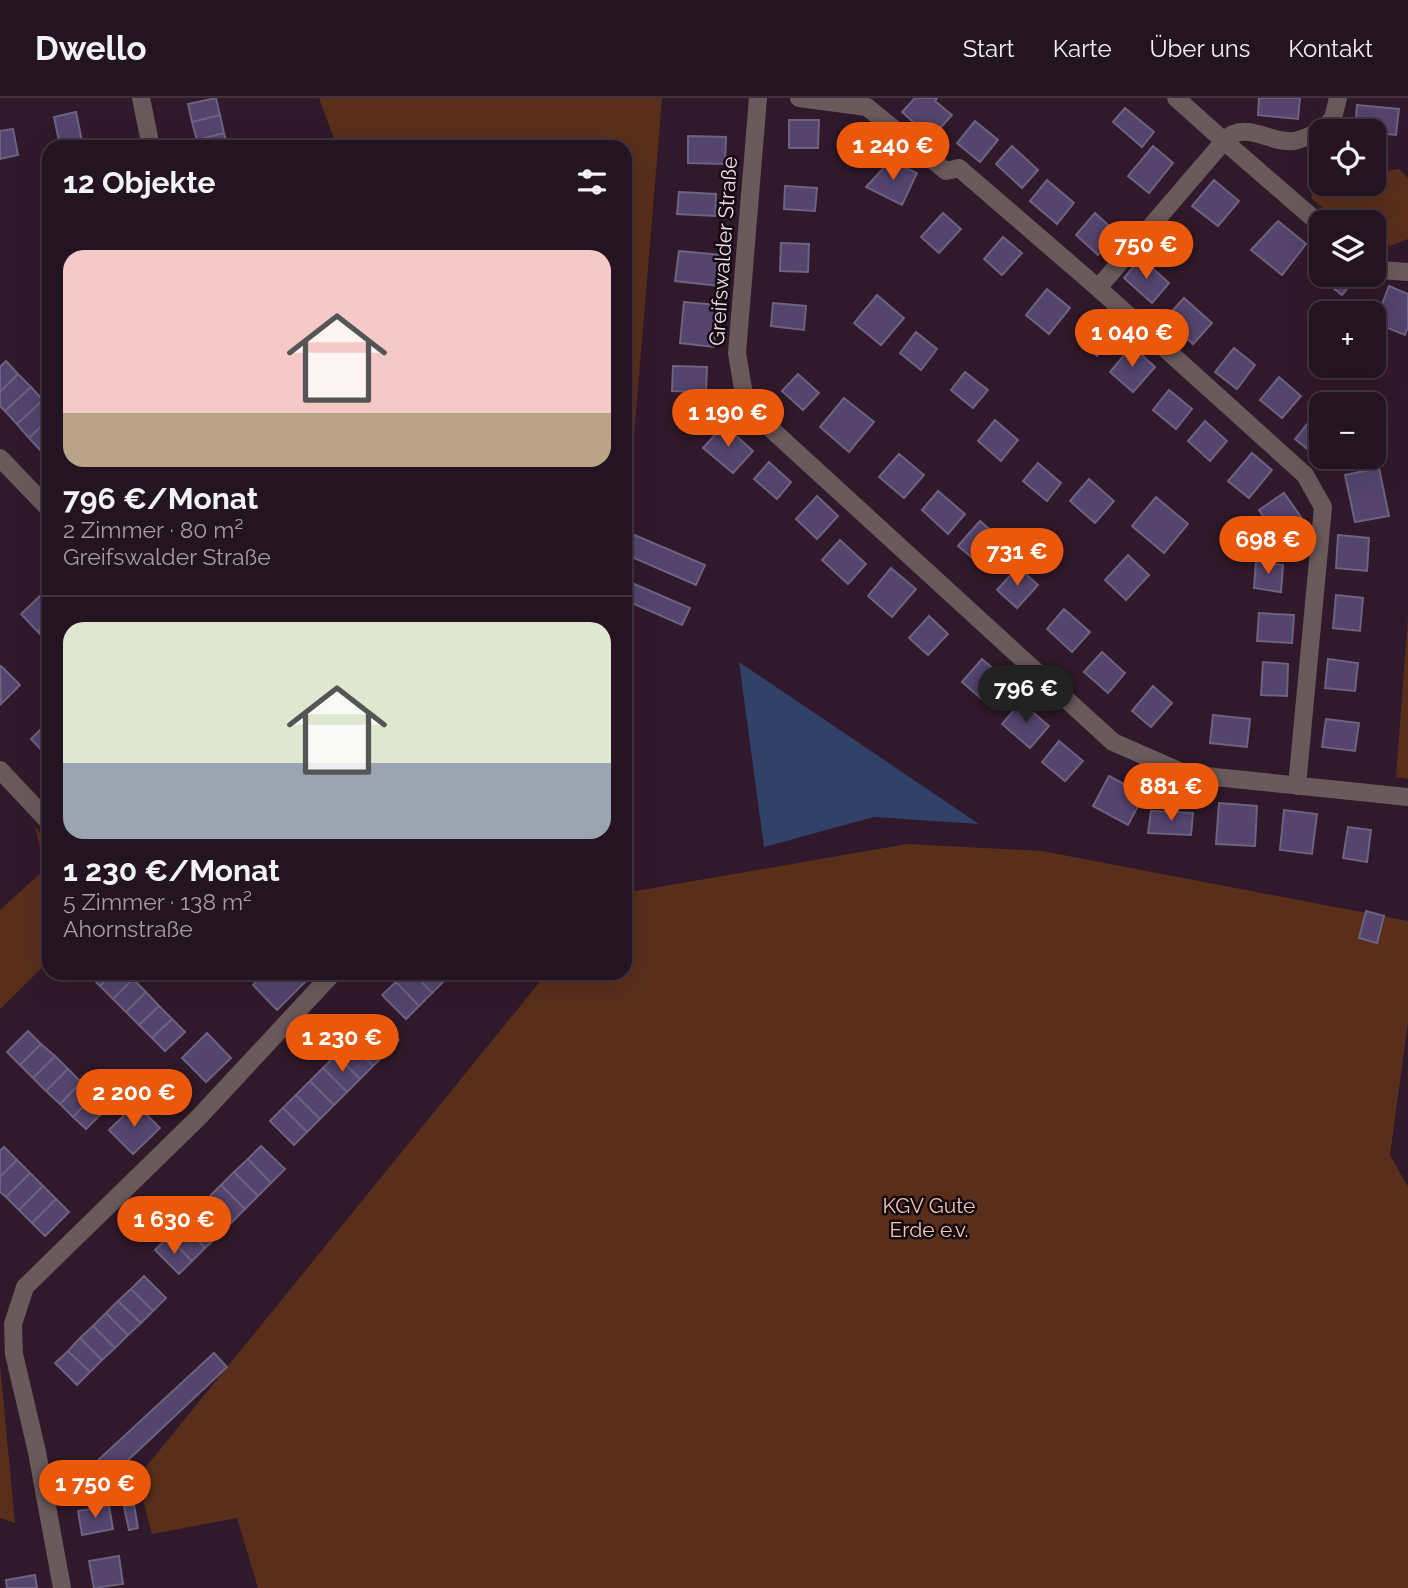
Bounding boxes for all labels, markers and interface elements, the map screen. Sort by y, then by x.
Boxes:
text: Dwello [35,29,146,68]
text: Start [963,34,1015,63]
text: Karte [1053,34,1112,63]
text: Über uns [1150,34,1250,63]
text: Kontakt [1288,34,1373,63]
map controls [1309,119,1386,469]
button: locate [1309,119,1386,196]
pin: 1 240 € [828,122,958,182]
text: 1 240 € [853,131,933,158]
street label: Greifswalder Straße [704,156,742,346]
icon: filters [573,163,611,201]
text: 12 Objekte [63,165,215,200]
button: layers [1309,210,1386,287]
pin: 750 € [1097,222,1195,281]
text: 750 € [1114,230,1178,257]
icon: home [274,295,400,421]
button: + [1309,301,1386,378]
pin: 1 040 € [1067,310,1197,369]
text: 1 040 € [1091,318,1173,345]
pin: 1 190 € [663,390,793,449]
button: − [1309,392,1386,469]
text: 1 190 € [688,398,768,425]
text: 796 €/Monat [63,481,258,516]
text: 2 Zimmer · 80 m² [63,516,243,543]
pin: 698 € [1219,517,1317,576]
text: 698 € [1235,525,1301,552]
pin: 731 € [968,528,1066,588]
text: 731 € [987,537,1047,564]
text: Greifswalder Straße [63,543,271,570]
pin: 796 € [977,666,1075,725]
icon: home [274,667,400,793]
text: 796 € [994,674,1058,701]
pin: 881 € [1122,764,1220,823]
text: 881 € [1139,772,1203,799]
text: 1 230 €/Monat [63,853,280,888]
text: 5 Zimmer · 138 m² [63,888,252,915]
text: Ahornstraße [63,915,193,942]
pin: 1 230 € [277,1014,407,1074]
text: 1 230 € [302,1023,382,1050]
pin: 2 200 € [69,1070,199,1129]
text: 2 200 € [92,1078,176,1105]
park label: KGV Gute Erde e.v. [883,1193,975,1242]
pin: 1 630 € [109,1196,239,1256]
text: 1 630 € [133,1205,215,1232]
pin: 1 750 € [30,1460,160,1520]
text: 1 750 € [55,1469,135,1496]

